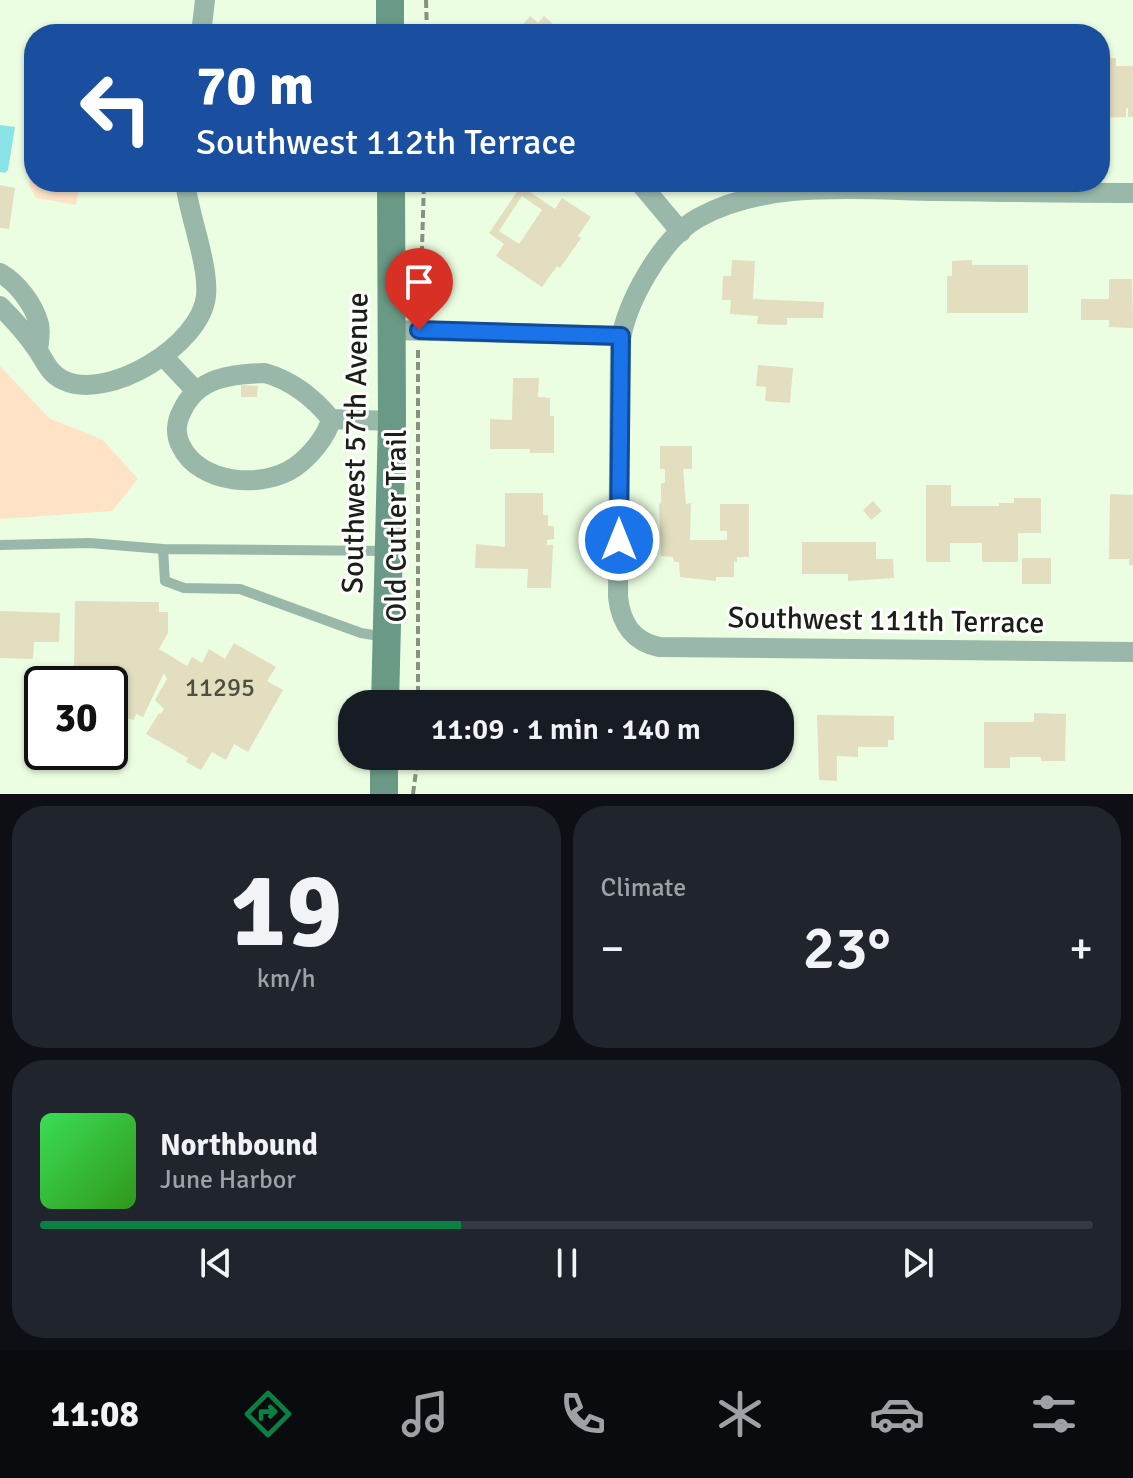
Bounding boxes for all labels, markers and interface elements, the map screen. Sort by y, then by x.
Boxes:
text: 70 m [196,51,314,120]
icon: left [64,56,168,160]
text: Southwest 112th Terrace [196,120,576,165]
pin [385,248,453,330]
icon: arrive [397,260,441,304]
street label: Southwest 57th Avenue [334,292,377,594]
street label: Old Cutler Trail [378,429,415,623]
position arrow [577,498,661,582]
street label: Southwest 111th Terrace [727,599,1045,642]
speed limit sign: 30 [24,666,128,770]
house number: 11295 [185,672,255,704]
text: 11:09 · 1 min · 140 m [431,711,701,748]
text: 19 [230,847,342,975]
text: Climate [601,872,686,904]
text: 23° [803,912,891,986]
text: − [601,922,624,976]
text: + [1069,922,1093,976]
text: km/h [257,963,316,995]
text: Northbound [160,1127,318,1164]
text: June Harbor [160,1164,296,1196]
icon: previous [194,1241,238,1285]
icon: pause [545,1241,589,1285]
icon: next [896,1241,940,1285]
icon: directions [240,1386,296,1442]
icon: music [397,1386,453,1442]
icon: phone [555,1386,611,1442]
icon: climate [712,1386,768,1442]
icon: car [869,1386,925,1442]
icon: filters [1026,1386,1082,1442]
text: 11:08 [51,1392,139,1437]

